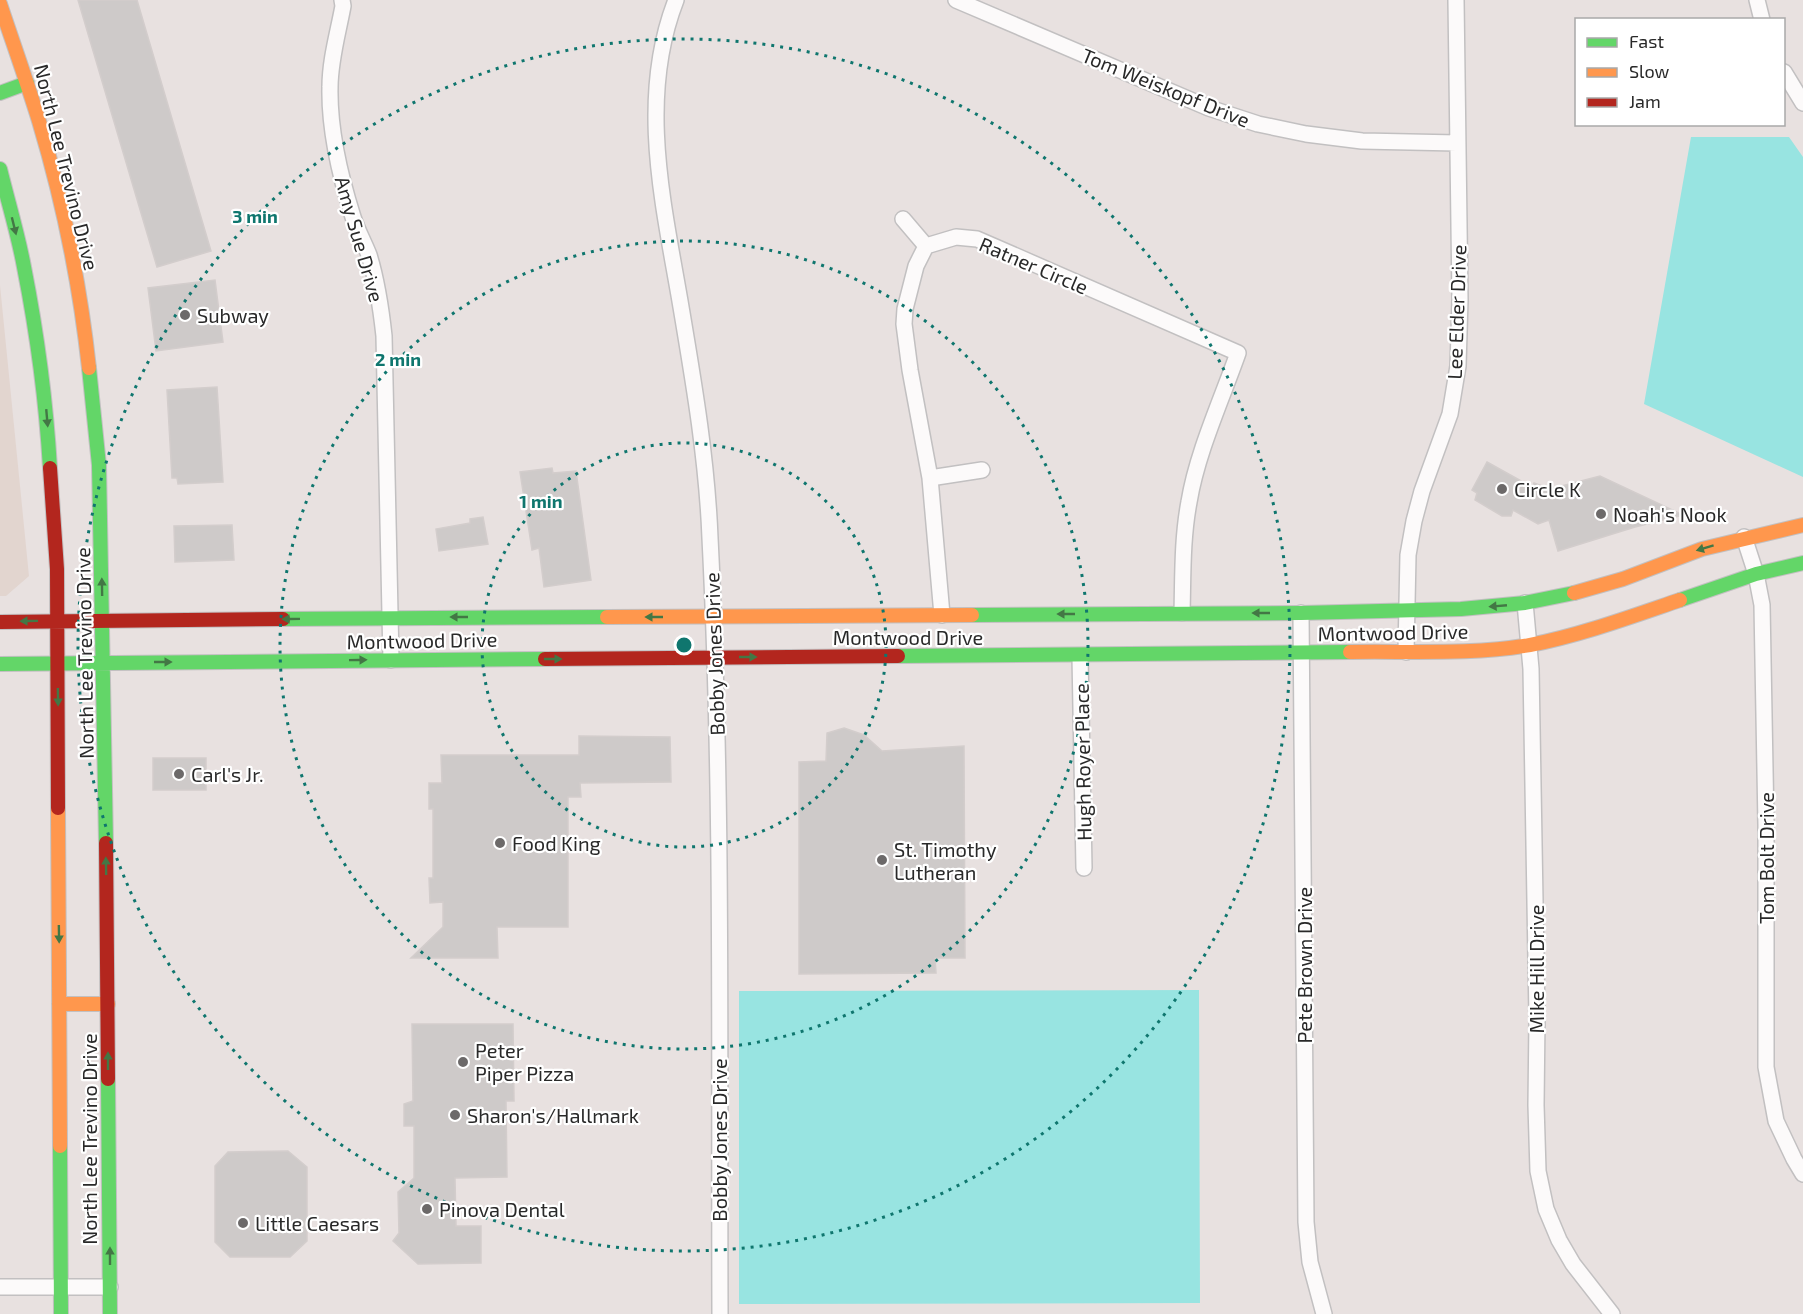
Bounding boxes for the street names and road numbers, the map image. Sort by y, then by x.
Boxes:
street label: Tom Weiskopf Drive [1079,42,1253,132]
street label: North Lee Trevino Drive [30,61,104,273]
street label: Amy Sue Drive [331,173,389,305]
street label: Ratner Circle [976,231,1092,299]
street label: Lee Elder Drive [1442,244,1470,380]
street label: North Lee Trevino Drive [70,547,98,759]
street label: Bobby Jones Drive [699,572,729,736]
street label: Montwood Drive [1317,619,1469,645]
street label: Montwood Drive [833,625,983,649]
street label: Montwood Drive [346,627,498,653]
street label: Hugh Royer Place [1069,683,1095,841]
street label: Tom Bolt Drive [1754,792,1778,924]
street label: Pete Brown Drive [1292,887,1316,1043]
street label: Mike Hill Drive [1524,904,1548,1034]
street label: North Lee Trevino Drive [77,1033,101,1245]
street label: Bobby Jones Drive [707,1058,731,1222]

